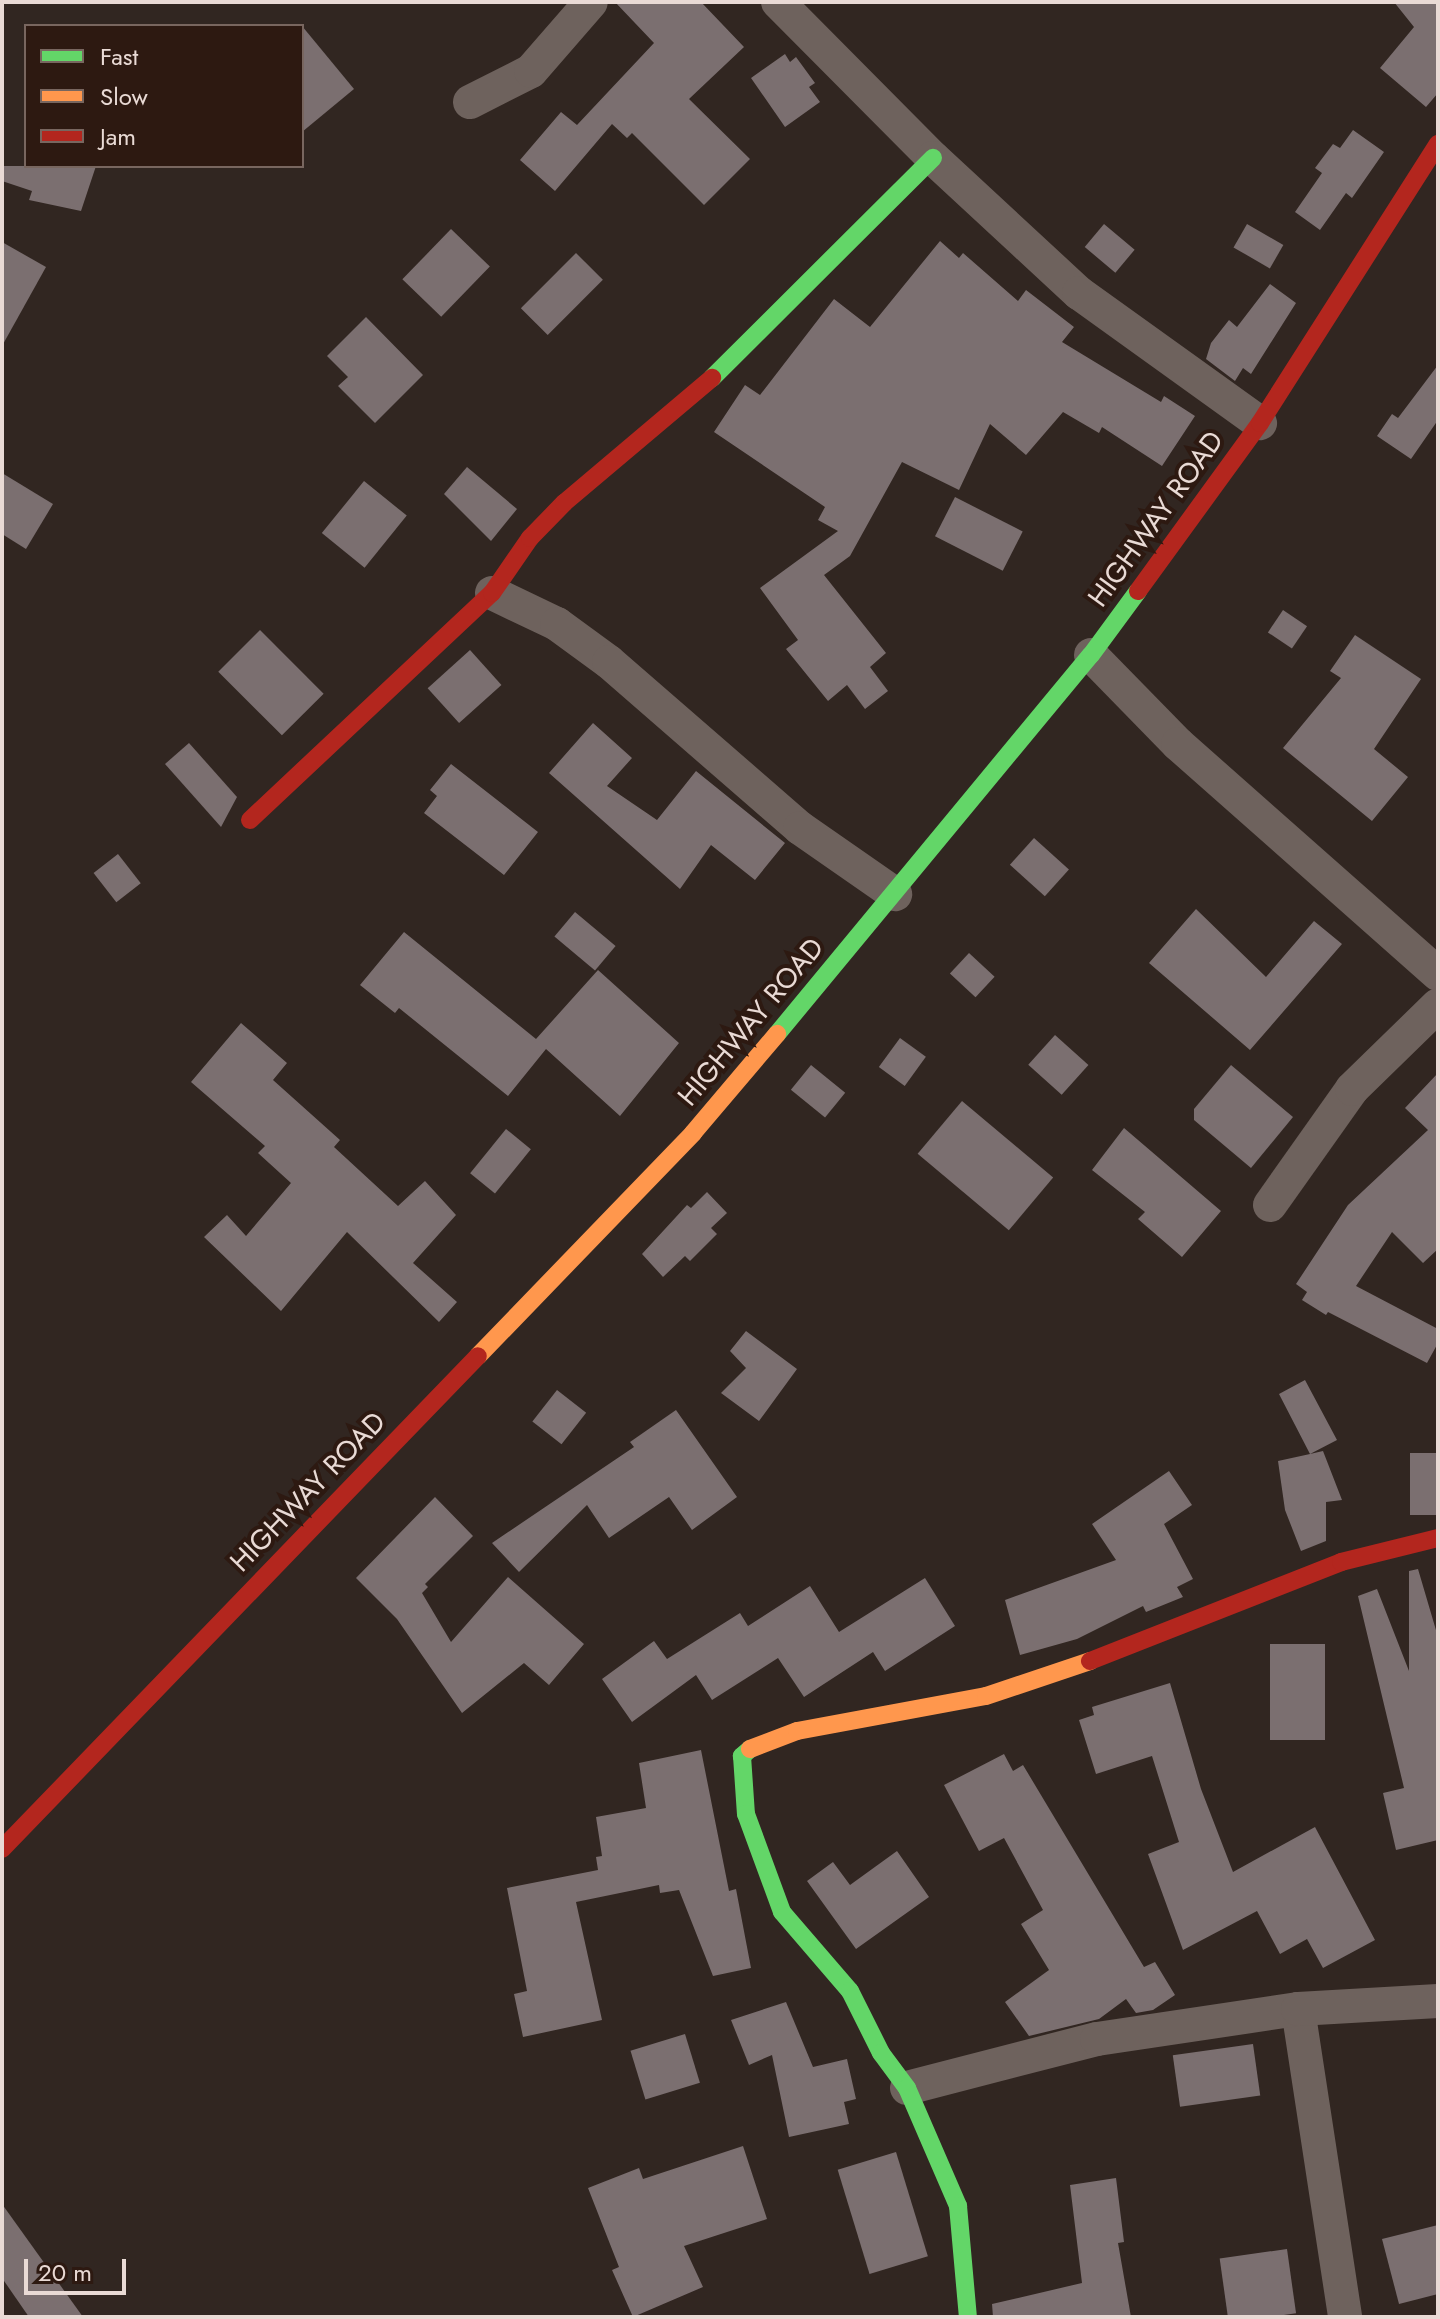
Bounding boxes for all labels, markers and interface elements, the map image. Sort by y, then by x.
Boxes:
legend [24,24,304,168]
text: Fast [100,39,138,74]
text: Slow [100,79,148,114]
text: Jam [100,119,136,154]
street label: HIGHWAY ROAD [1081,425,1231,613]
street label: HIGHWAY ROAD [671,931,831,1113]
street label: HIGHWAY ROAD [223,1405,393,1579]
scale bar [28,2243,130,2293]
text: 20 m [38,2255,92,2290]

